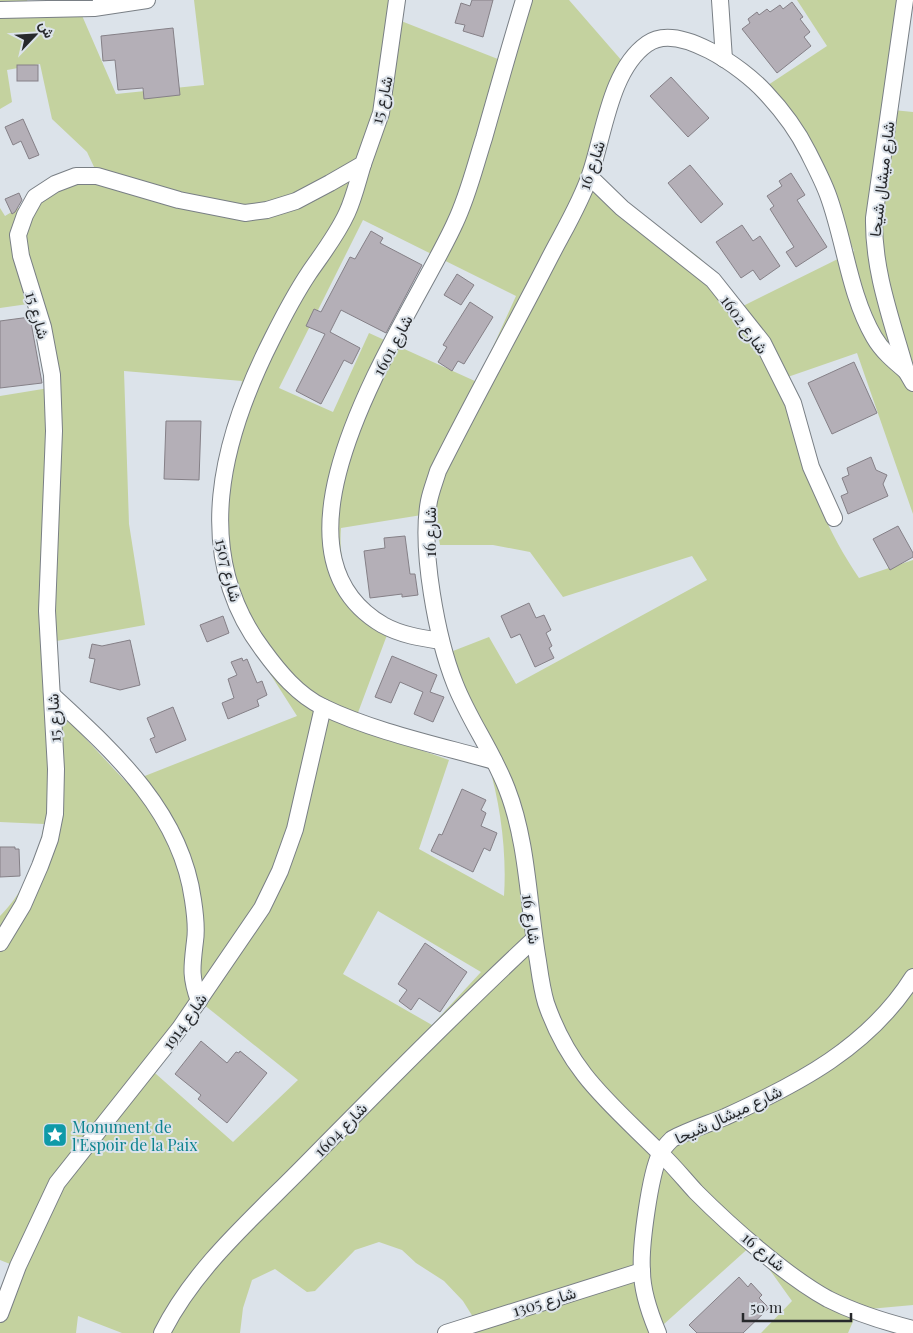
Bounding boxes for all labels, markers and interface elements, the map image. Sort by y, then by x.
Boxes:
north arrow [10,10,60,60]
text: ش [35,18,59,41]
street label: شارع 15 [365,74,399,126]
street label: شارع ميشال شيحا [864,120,900,238]
street label: شارع 16 [573,138,611,193]
street label: شارع 15 [19,289,55,342]
street label: شارع 1602 [715,290,773,359]
street label: شارع 1601 [367,311,419,380]
street label: شارع 16 [419,507,442,557]
street label: شارع 1507 [209,536,247,604]
street label: شارع 15 [41,693,67,743]
street label: شارع 16 [516,893,546,946]
street label: شارع 1914 [157,989,213,1054]
street label: شارع ميشال شيحا [671,1080,786,1150]
street label: شارع 1604 [309,1097,373,1162]
place label: Monument de l'Espoir de la Paix [72,1116,198,1155]
place icon: Monument de l'Espoir de la Paix [42,1122,68,1148]
street label: شارع 16 [737,1227,790,1277]
street label: شارع 1305 [510,1281,579,1322]
scale bar [743,1290,850,1322]
text: 50 m [750,1297,783,1317]

